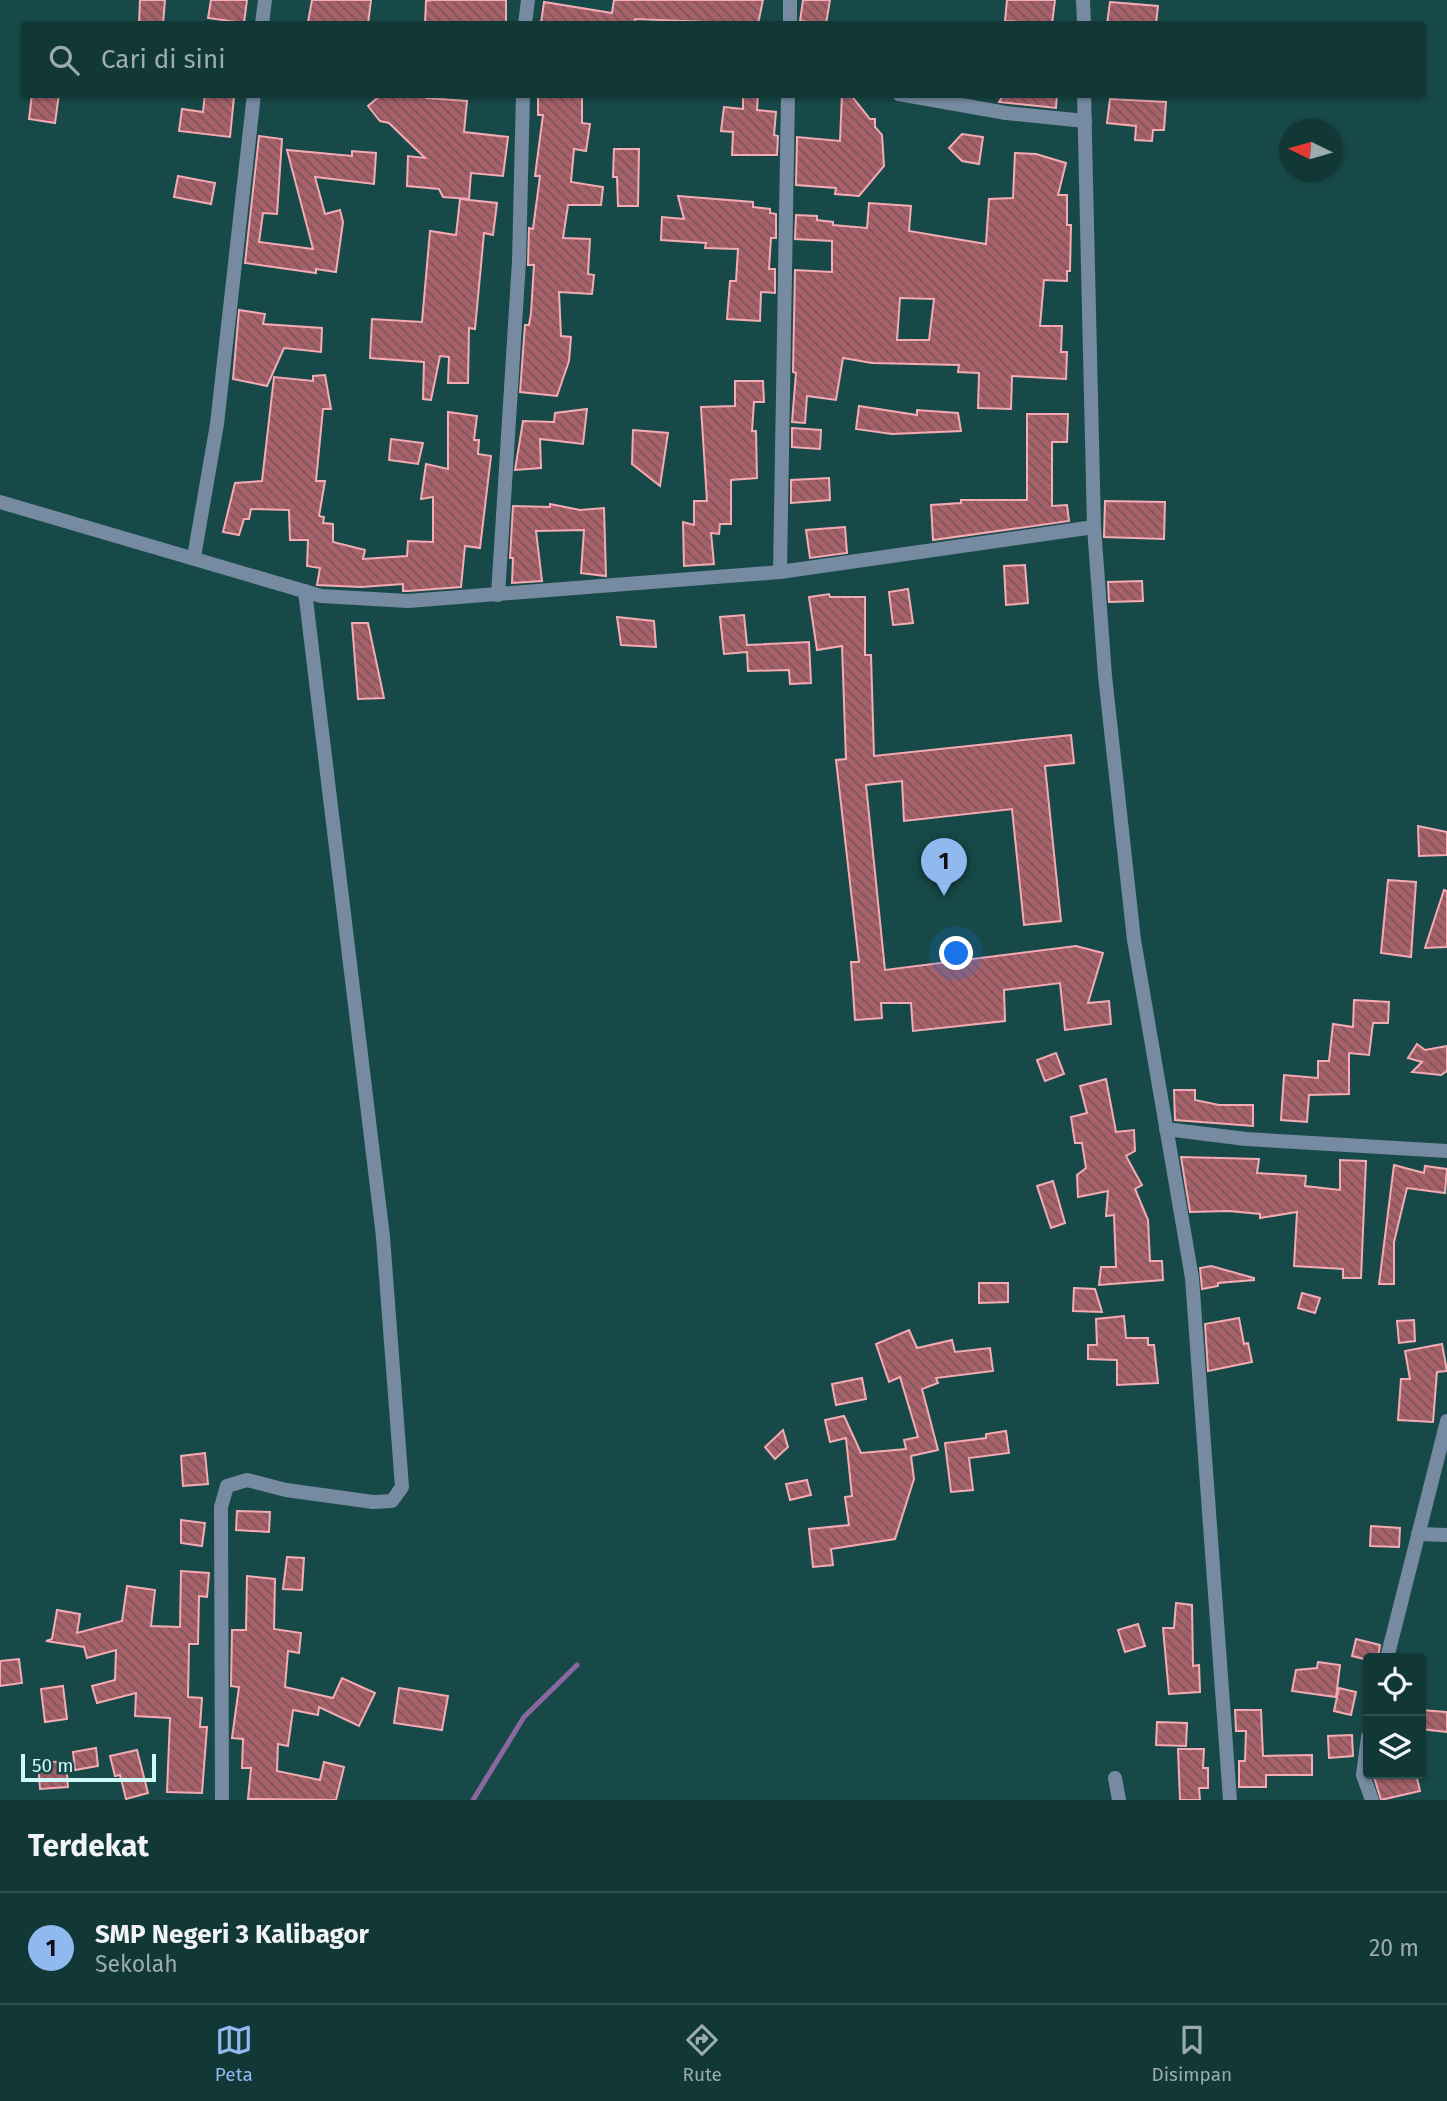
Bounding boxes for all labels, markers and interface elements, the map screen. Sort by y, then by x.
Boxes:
search box [21,21,1426,98]
icon: search [45,41,83,79]
text: Cari di sini [101,44,226,75]
north arrow [1279,119,1342,182]
pin: 1 [921,838,967,896]
your location [939,936,973,970]
map controls [1363,1653,1426,1779]
button: locate [1363,1653,1426,1716]
button: layers [1363,1716,1426,1779]
scale bar [21,1751,156,1783]
text: 50 m [32,1754,73,1777]
text: Terdekat [28,1828,149,1864]
text: SMP Negeri 3 Kalibagor [95,1919,369,1950]
text: 1 [46,1934,56,1962]
text: 20 m [1369,1934,1419,1962]
text: Sekolah [95,1950,178,1978]
tab: Peta [215,2021,253,2086]
tab: Rute [682,2021,722,2086]
tab: Disimpan [1152,2021,1232,2086]

